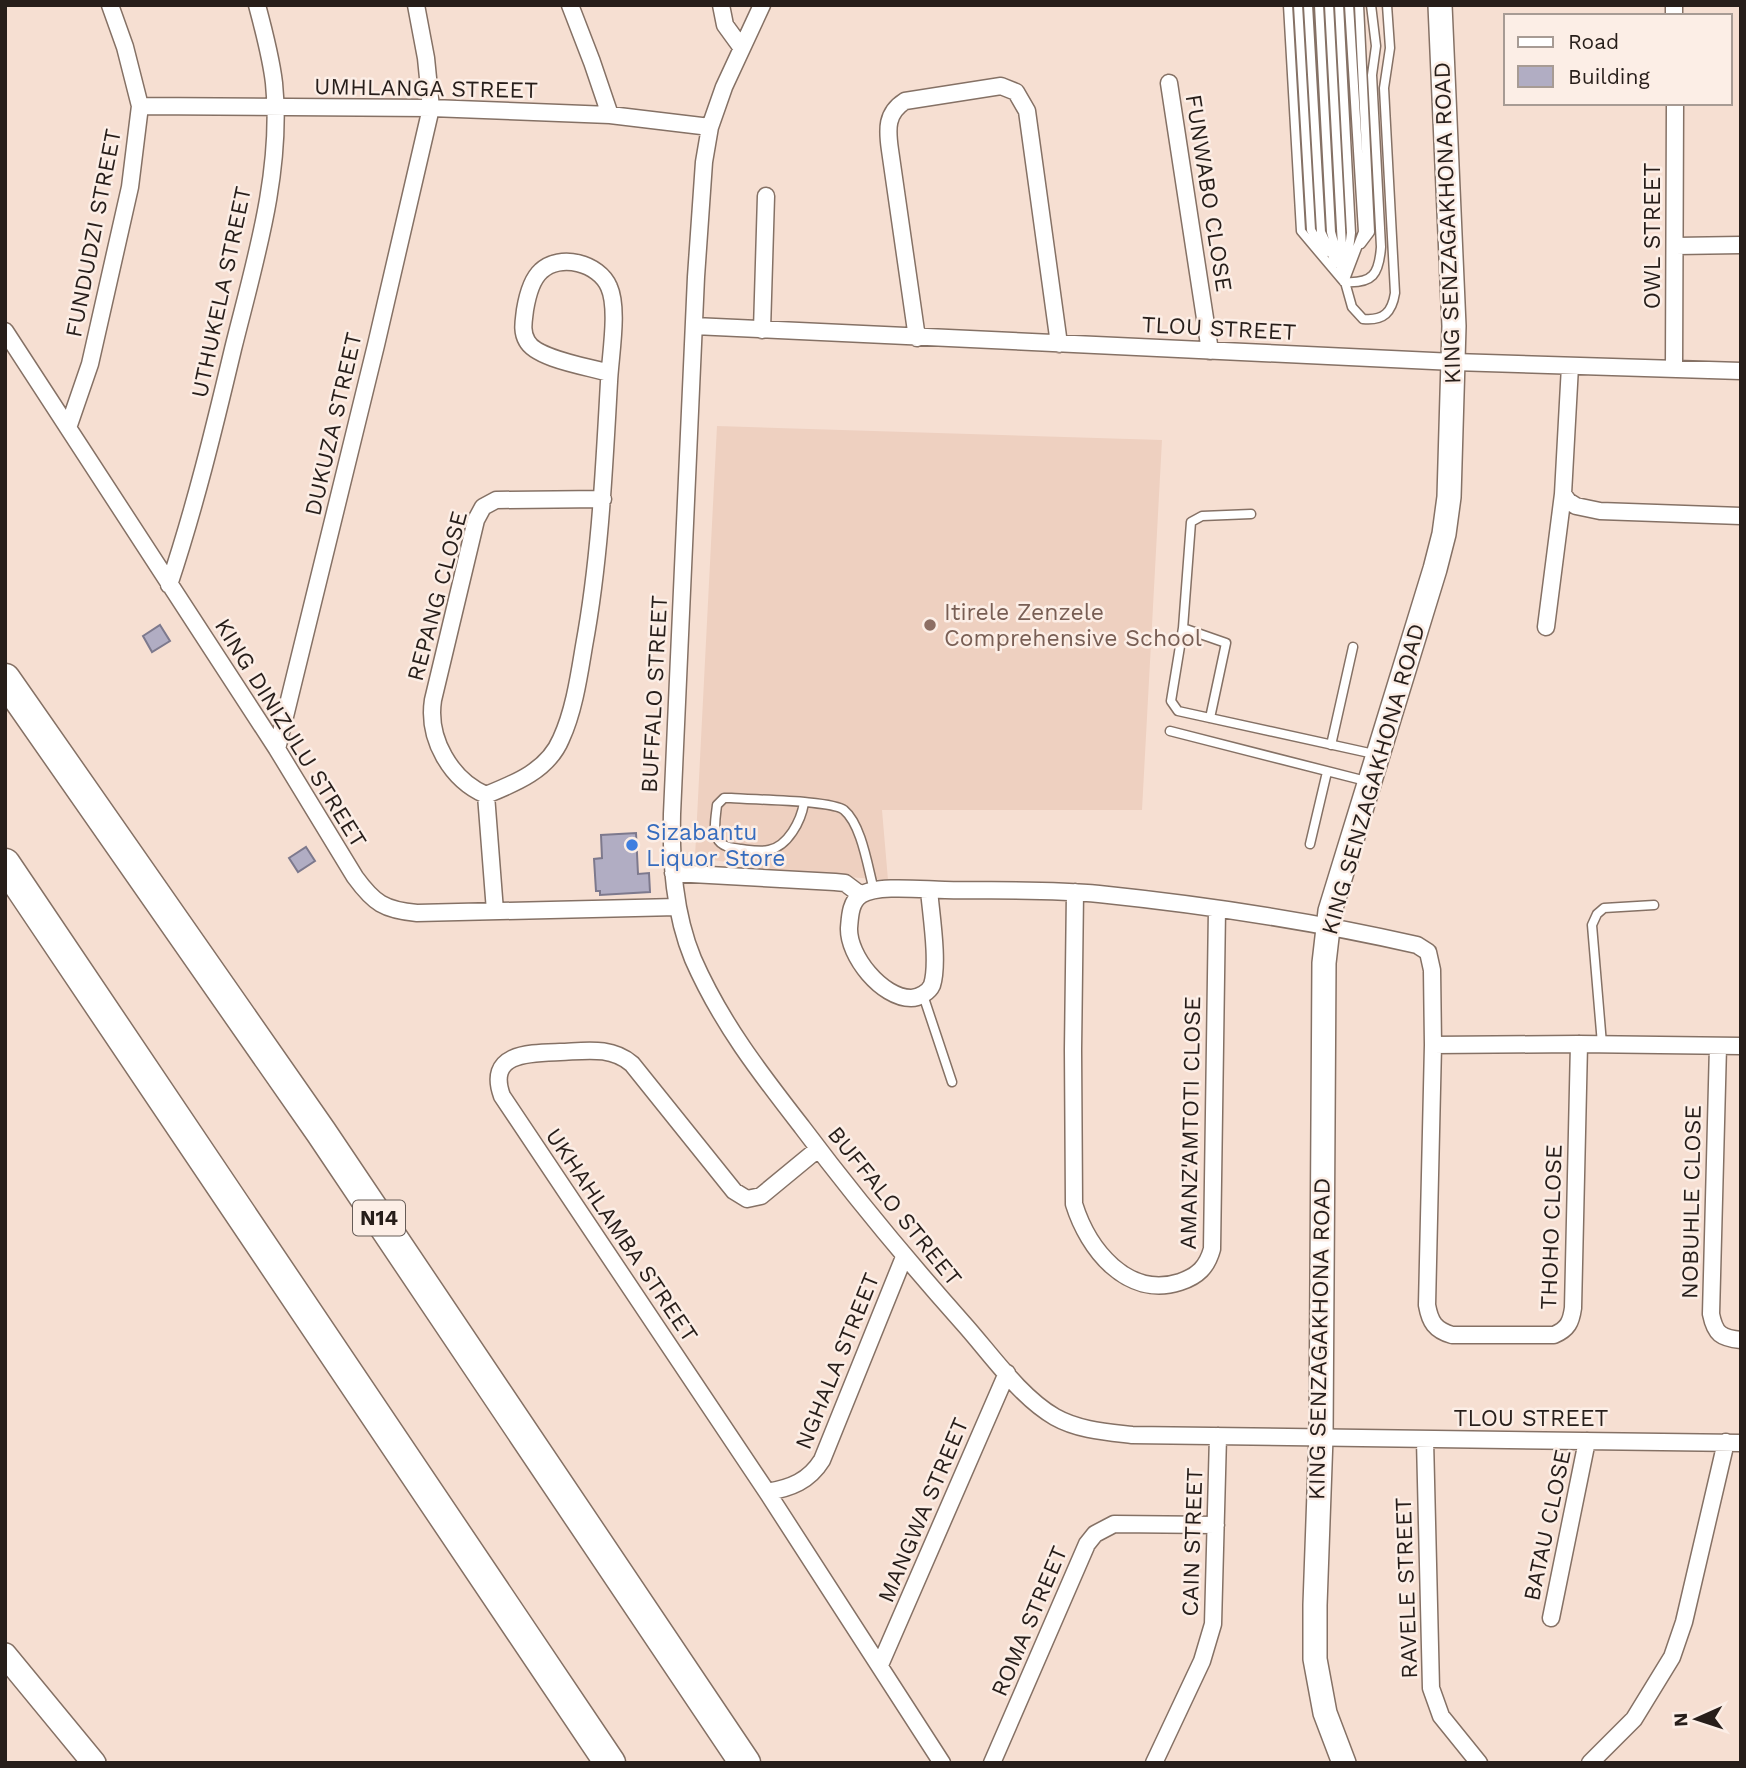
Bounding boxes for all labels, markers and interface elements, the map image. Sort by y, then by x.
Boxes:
legend [1504,14,1732,105]
text: Road [1568,29,1619,54]
street label: KING SENZAGAKHONA ROAD [1428,61,1467,385]
text: Building [1568,64,1650,89]
street label: UMHLANGA STREET [314,73,538,104]
street label: FUNWABO CLOSE [1180,93,1237,294]
street label: FUNDUDZI STREET [60,126,127,340]
street label: OWL STREET [1639,163,1666,309]
street label: UTHUKELA STREET [186,184,257,400]
street label: TLOU STREET [1141,311,1297,346]
street label: DUKUZA STREET [299,330,368,518]
street label: REPANG CLOSE [402,508,473,684]
street label: BUFFALO STREET [636,595,673,793]
place label: Itirele Zenzele Comprehensive School [944,599,1202,652]
street label: KING DINIZULU STREET [209,614,372,853]
marker: Itirele Zenzele Comprehensive School [922,617,938,633]
street label: KING SENZAGAKHONA ROAD [1316,620,1431,938]
place label: Sizabantu Liquor Store [646,819,785,872]
marker: Sizabantu Liquor Store [624,837,640,853]
street label: AMANZ'AMTOTI CLOSE [1175,996,1206,1250]
street label: NOBUHLE CLOSE [1676,1105,1707,1299]
street label: BUFFALO STREET [822,1121,967,1292]
street label: UKHAHLAMBA STREET [540,1123,703,1347]
street label: THOHO CLOSE [1535,1144,1568,1310]
street label: KING SENZAGAKHONA ROAD [1303,1178,1336,1500]
road number: N14 [353,1200,405,1236]
street label: NGHALA STREET [790,1269,885,1453]
street label: TLOU STREET [1454,1405,1609,1432]
street label: MANGWA STREET [872,1414,975,1607]
street label: BATAU CLOSE [1518,1447,1577,1603]
street label: CAIN STREET [1176,1467,1209,1617]
street label: RAVELE STREET [1390,1497,1423,1679]
street label: ROMA STREET [986,1542,1073,1700]
north arrow [1662,1684,1732,1754]
text: N [1669,1712,1692,1728]

